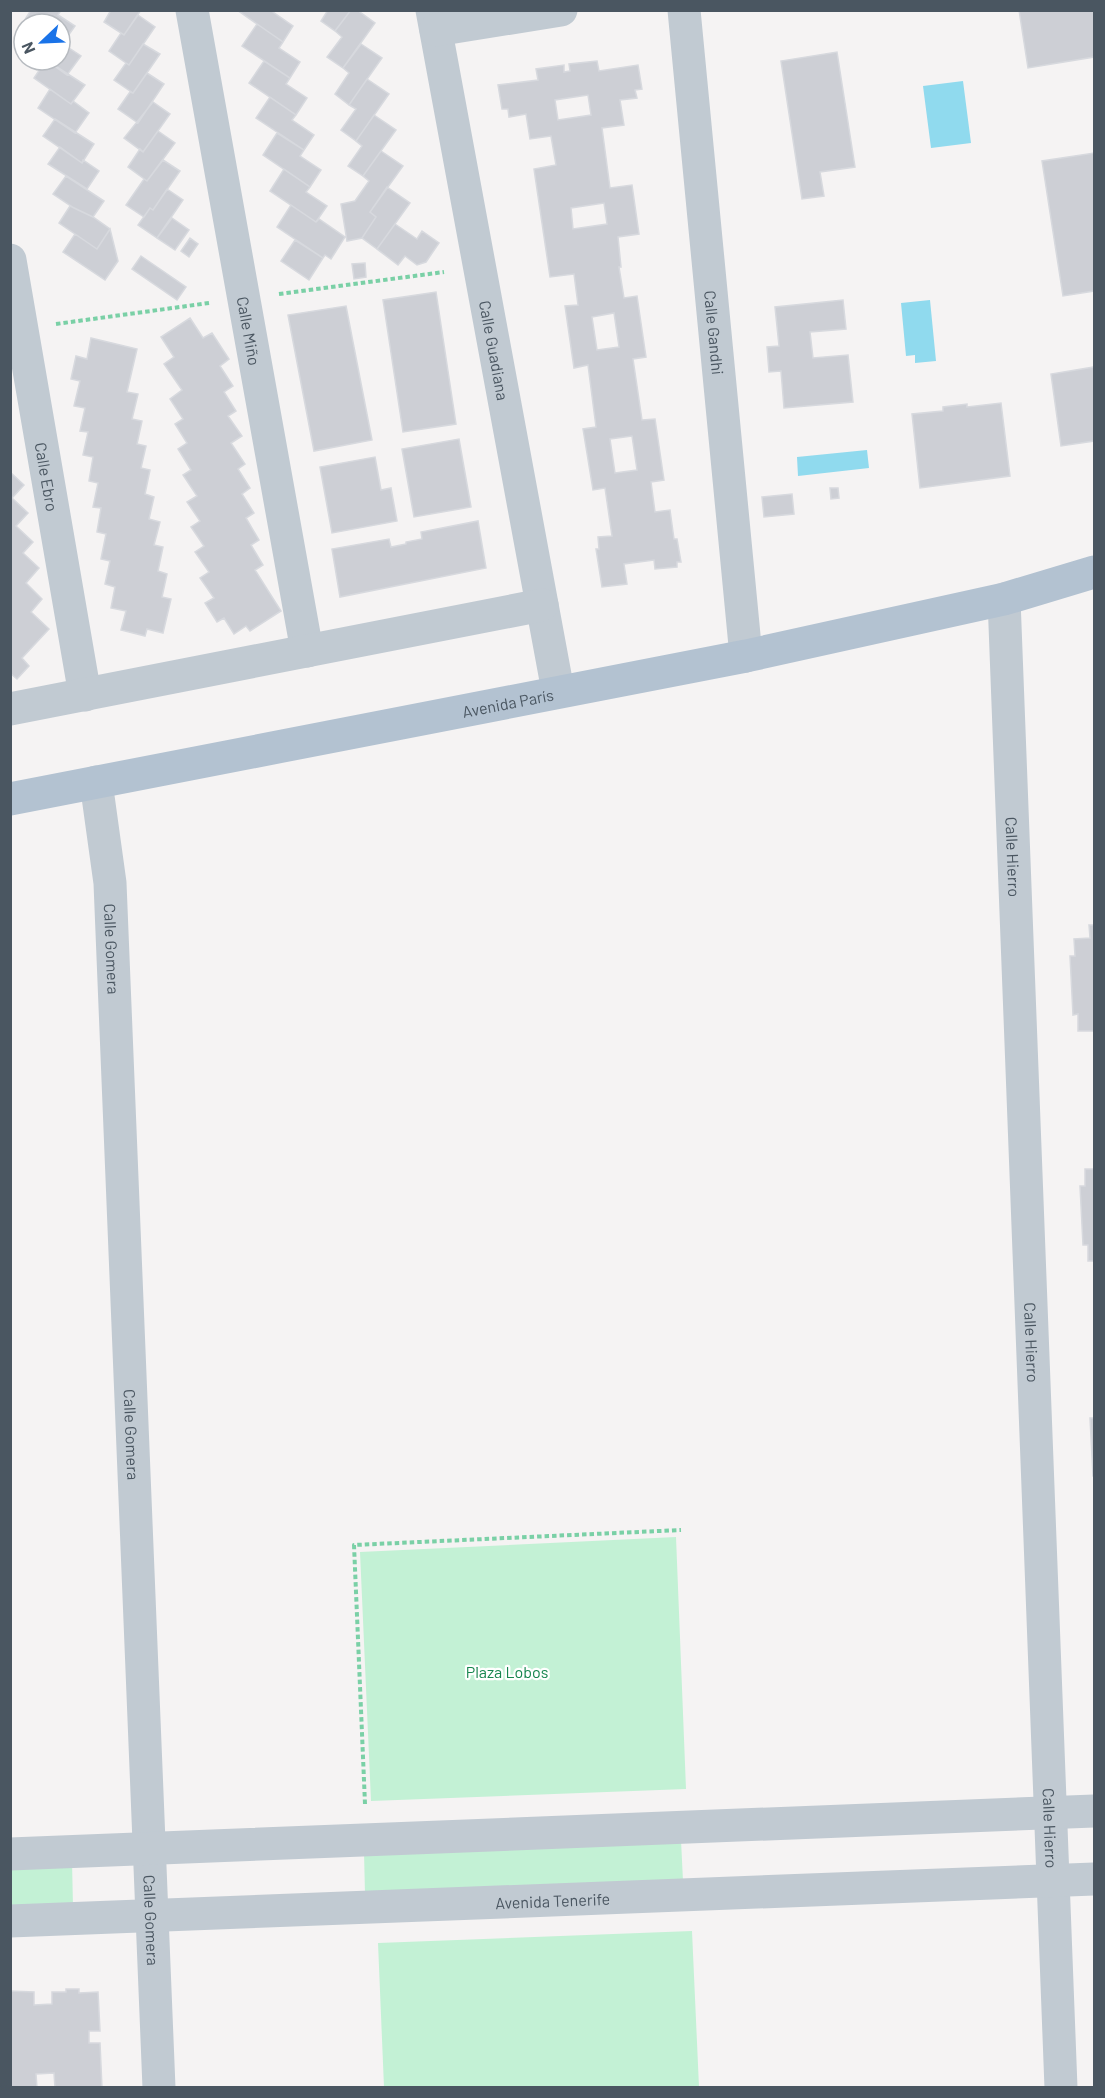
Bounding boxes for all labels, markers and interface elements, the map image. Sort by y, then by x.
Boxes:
north arrow [12,12,72,72]
text: N [17,39,39,57]
street label: Calle Gandhi [701,289,728,376]
street label: Calle Miño [234,295,265,367]
street label: Calle Guadiana [476,299,514,402]
street label: Calle Ebro [32,441,63,513]
street label: Avenida París [460,684,555,720]
street label: Calle Hierro [1003,816,1025,897]
street label: Calle Gomera [101,903,124,995]
street label: Calle Hierro [1021,1302,1043,1383]
street label: Calle Gomera [121,1389,144,1480]
park label: Plaza Lobos [466,1662,548,1681]
street label: Calle Hierro [1040,1788,1062,1869]
street label: Calle Gomera [141,1874,164,1966]
street label: Avenida Tenerife [495,1888,610,1912]

